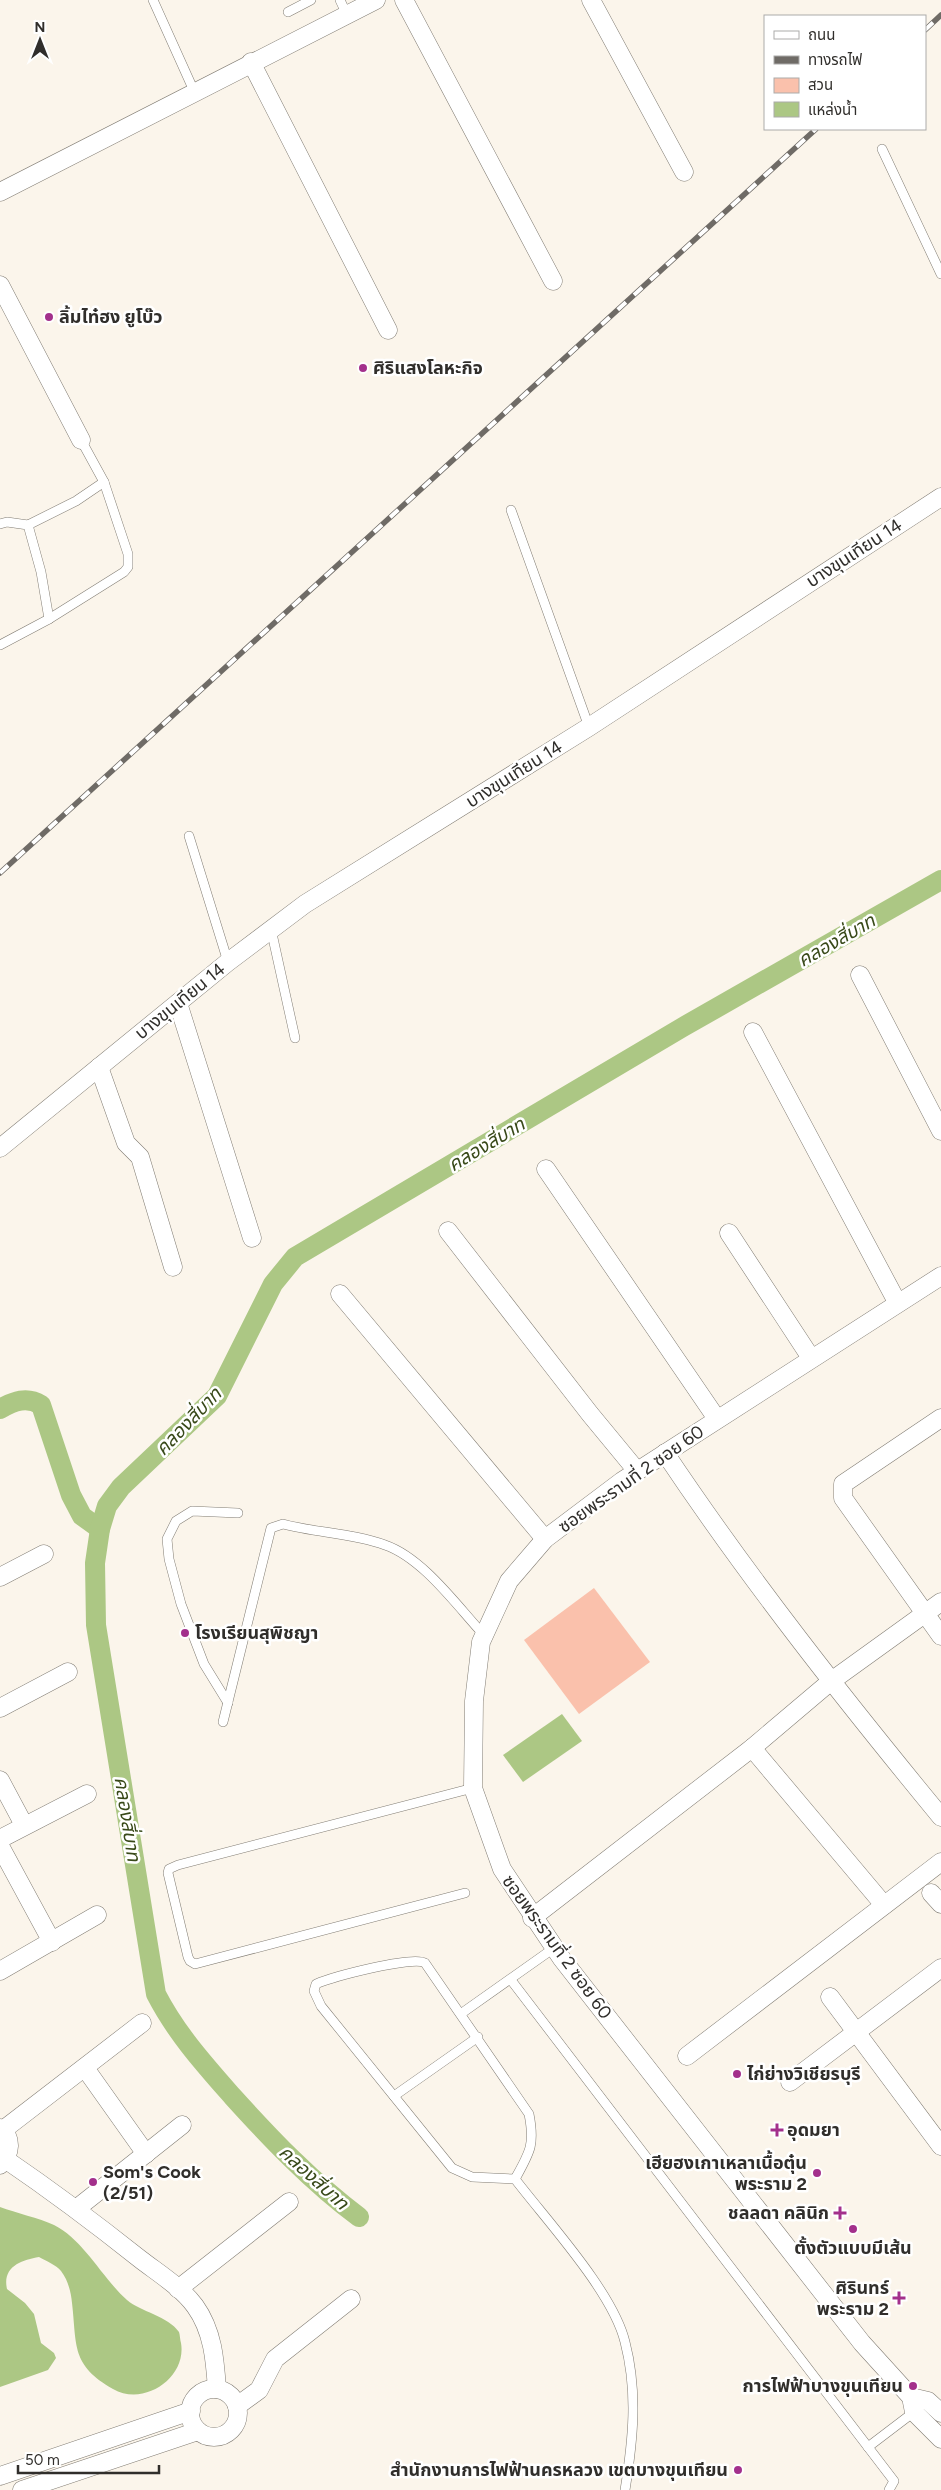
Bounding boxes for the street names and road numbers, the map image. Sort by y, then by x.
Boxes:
street label: บางขุนเทียน 14 [802,514,906,592]
street label: บางขุนเทียน 14 [462,736,566,812]
street label: บางขุนเทียน 14 [130,958,230,1044]
street label: ซอยพระรามที่ 2 ซอย 60 [553,1419,708,1538]
street label: ซอยพระรามที่ 2 ซอย 60 [497,1870,618,2023]

